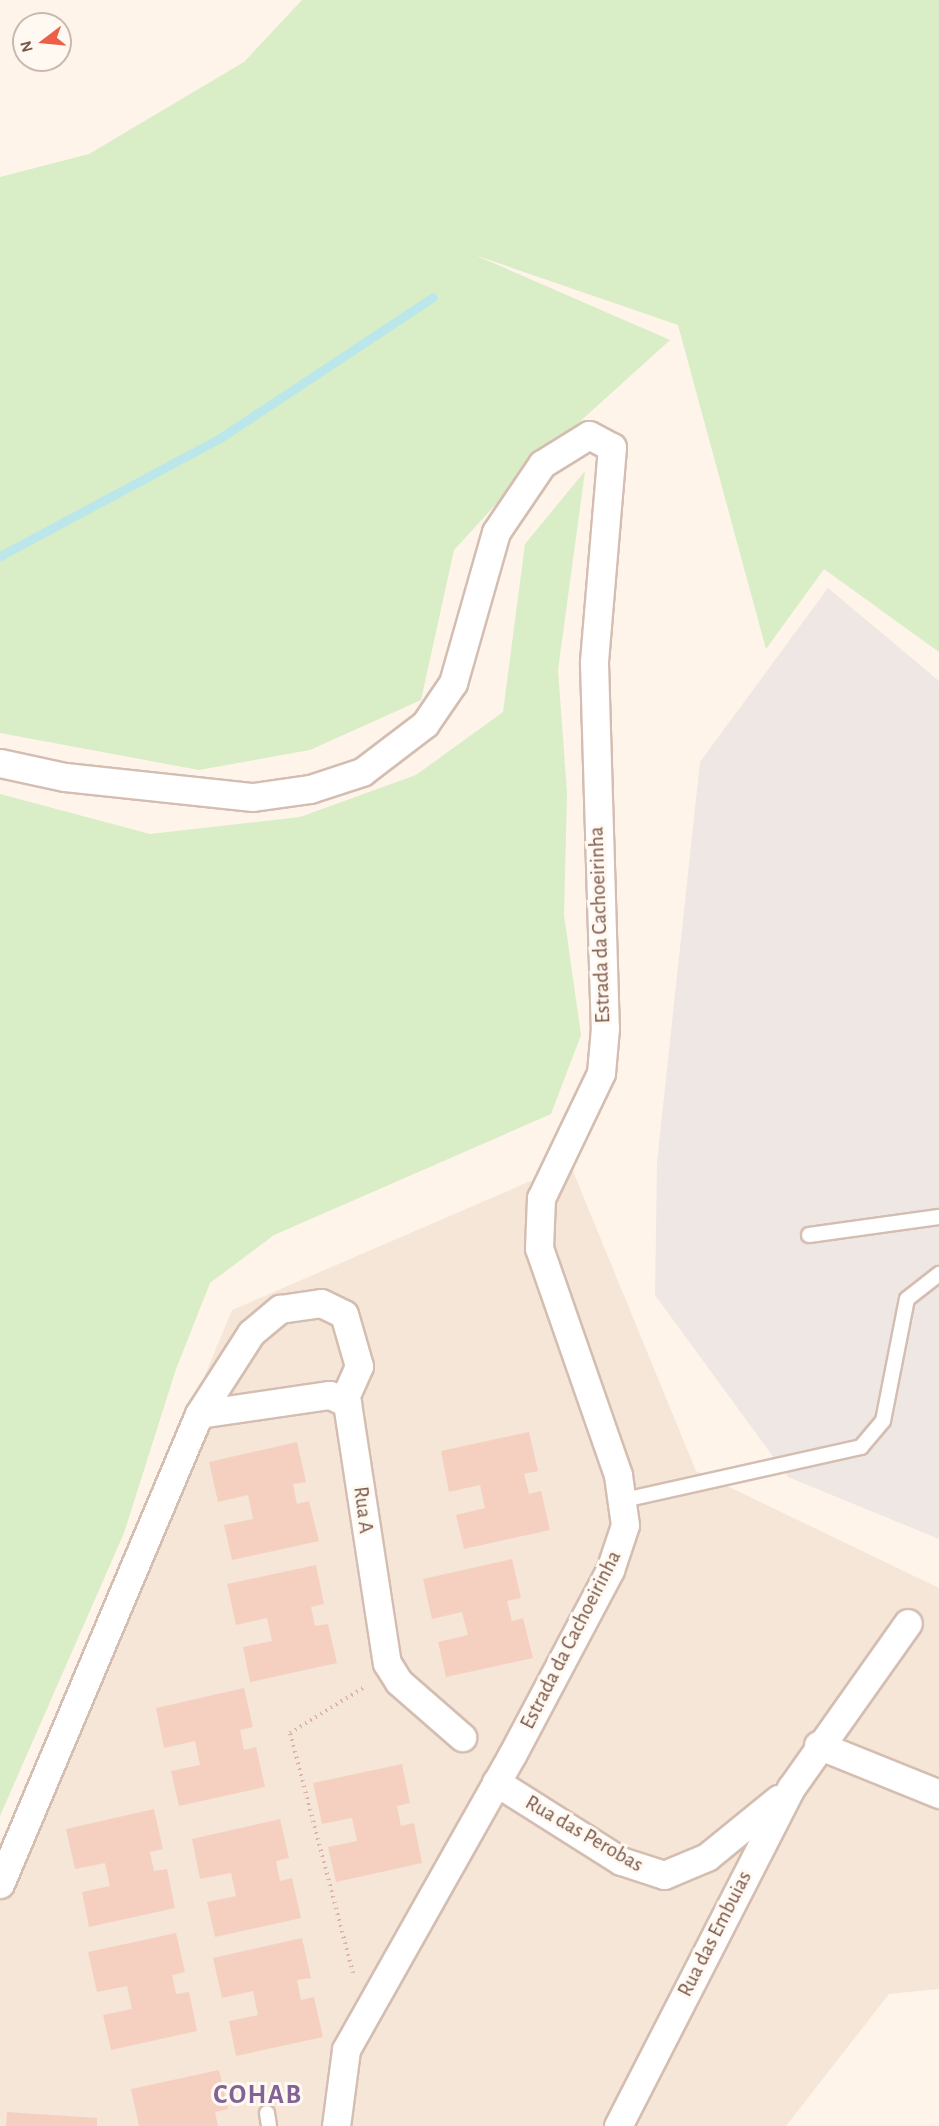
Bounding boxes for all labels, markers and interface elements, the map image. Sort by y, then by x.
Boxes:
north arrow [12,12,72,72]
text: N [17,39,36,54]
street label: Estrada da Cachoeirinha [584,826,616,1024]
street label: Rua A [348,1485,378,1535]
street label: Estrada da Cachoeirinha [515,1547,627,1733]
street label: Rua das Perobas [521,1790,647,1878]
street label: Rua das Embuias [673,1867,757,2001]
district label: COHAB [213,2079,303,2111]

